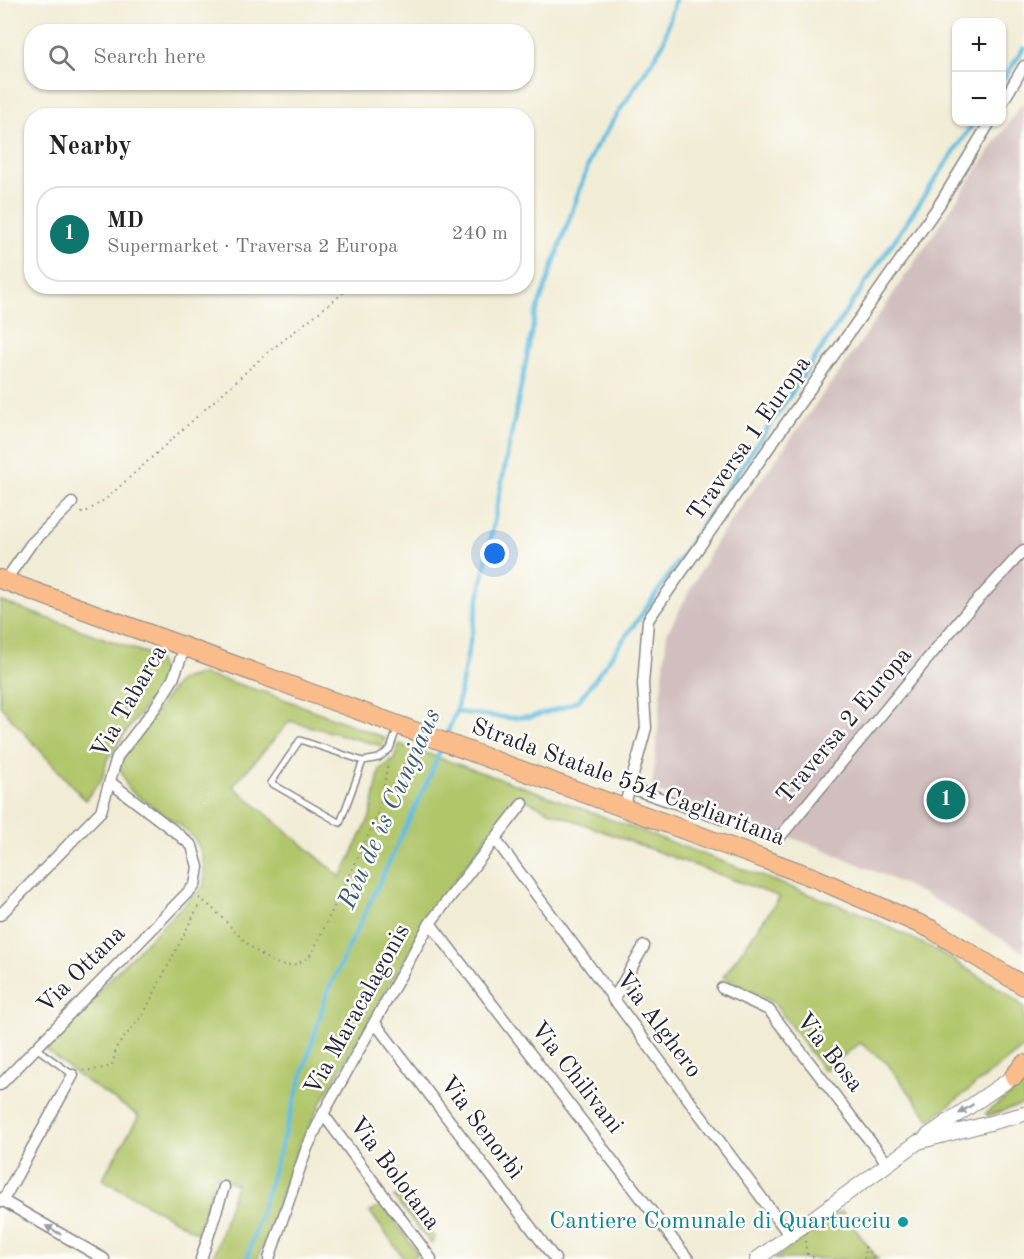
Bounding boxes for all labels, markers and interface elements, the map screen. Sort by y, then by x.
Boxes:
map controls [952,18,1006,126]
button: + [952,18,1006,72]
search box [24,24,534,90]
icon: search [45,41,78,74]
text: Search here [93,46,206,68]
button: − [952,72,1006,126]
text: Nearby [48,134,132,160]
text: MD [107,210,144,232]
text: 1 [64,224,75,244]
text: 240 m [452,224,508,244]
text: Supermarket · Traversa 2 Europa [107,237,398,257]
street label: Traversa 1 Europa [684,352,816,526]
your location [480,539,509,568]
street label: Via Tabarca [88,641,172,763]
street label: Traversa 2 Europa [773,643,917,809]
water label: Riu de is Cungiaus [334,705,446,914]
street label: Strada Statale 554 Cagliaritana [468,715,788,851]
pin: 1 [926,778,966,822]
street label: Via Maracalagonis [301,920,415,1100]
street label: Via Ottana [34,922,130,1018]
street label: Via Alghero [610,967,706,1083]
street label: Via Bosa [791,1009,867,1097]
street label: Via Chilivani [525,1018,627,1138]
street label: Via Senorbì [435,1072,527,1184]
one-way arrow [959,1103,975,1115]
street label: Via Bolotana [344,1113,444,1235]
place label: Cantiere Comunale di Quartucciu [549,1210,891,1234]
marker: Cantiere Comunale di Quartucciu [896,1215,910,1229]
one-way arrow [44,1225,61,1235]

